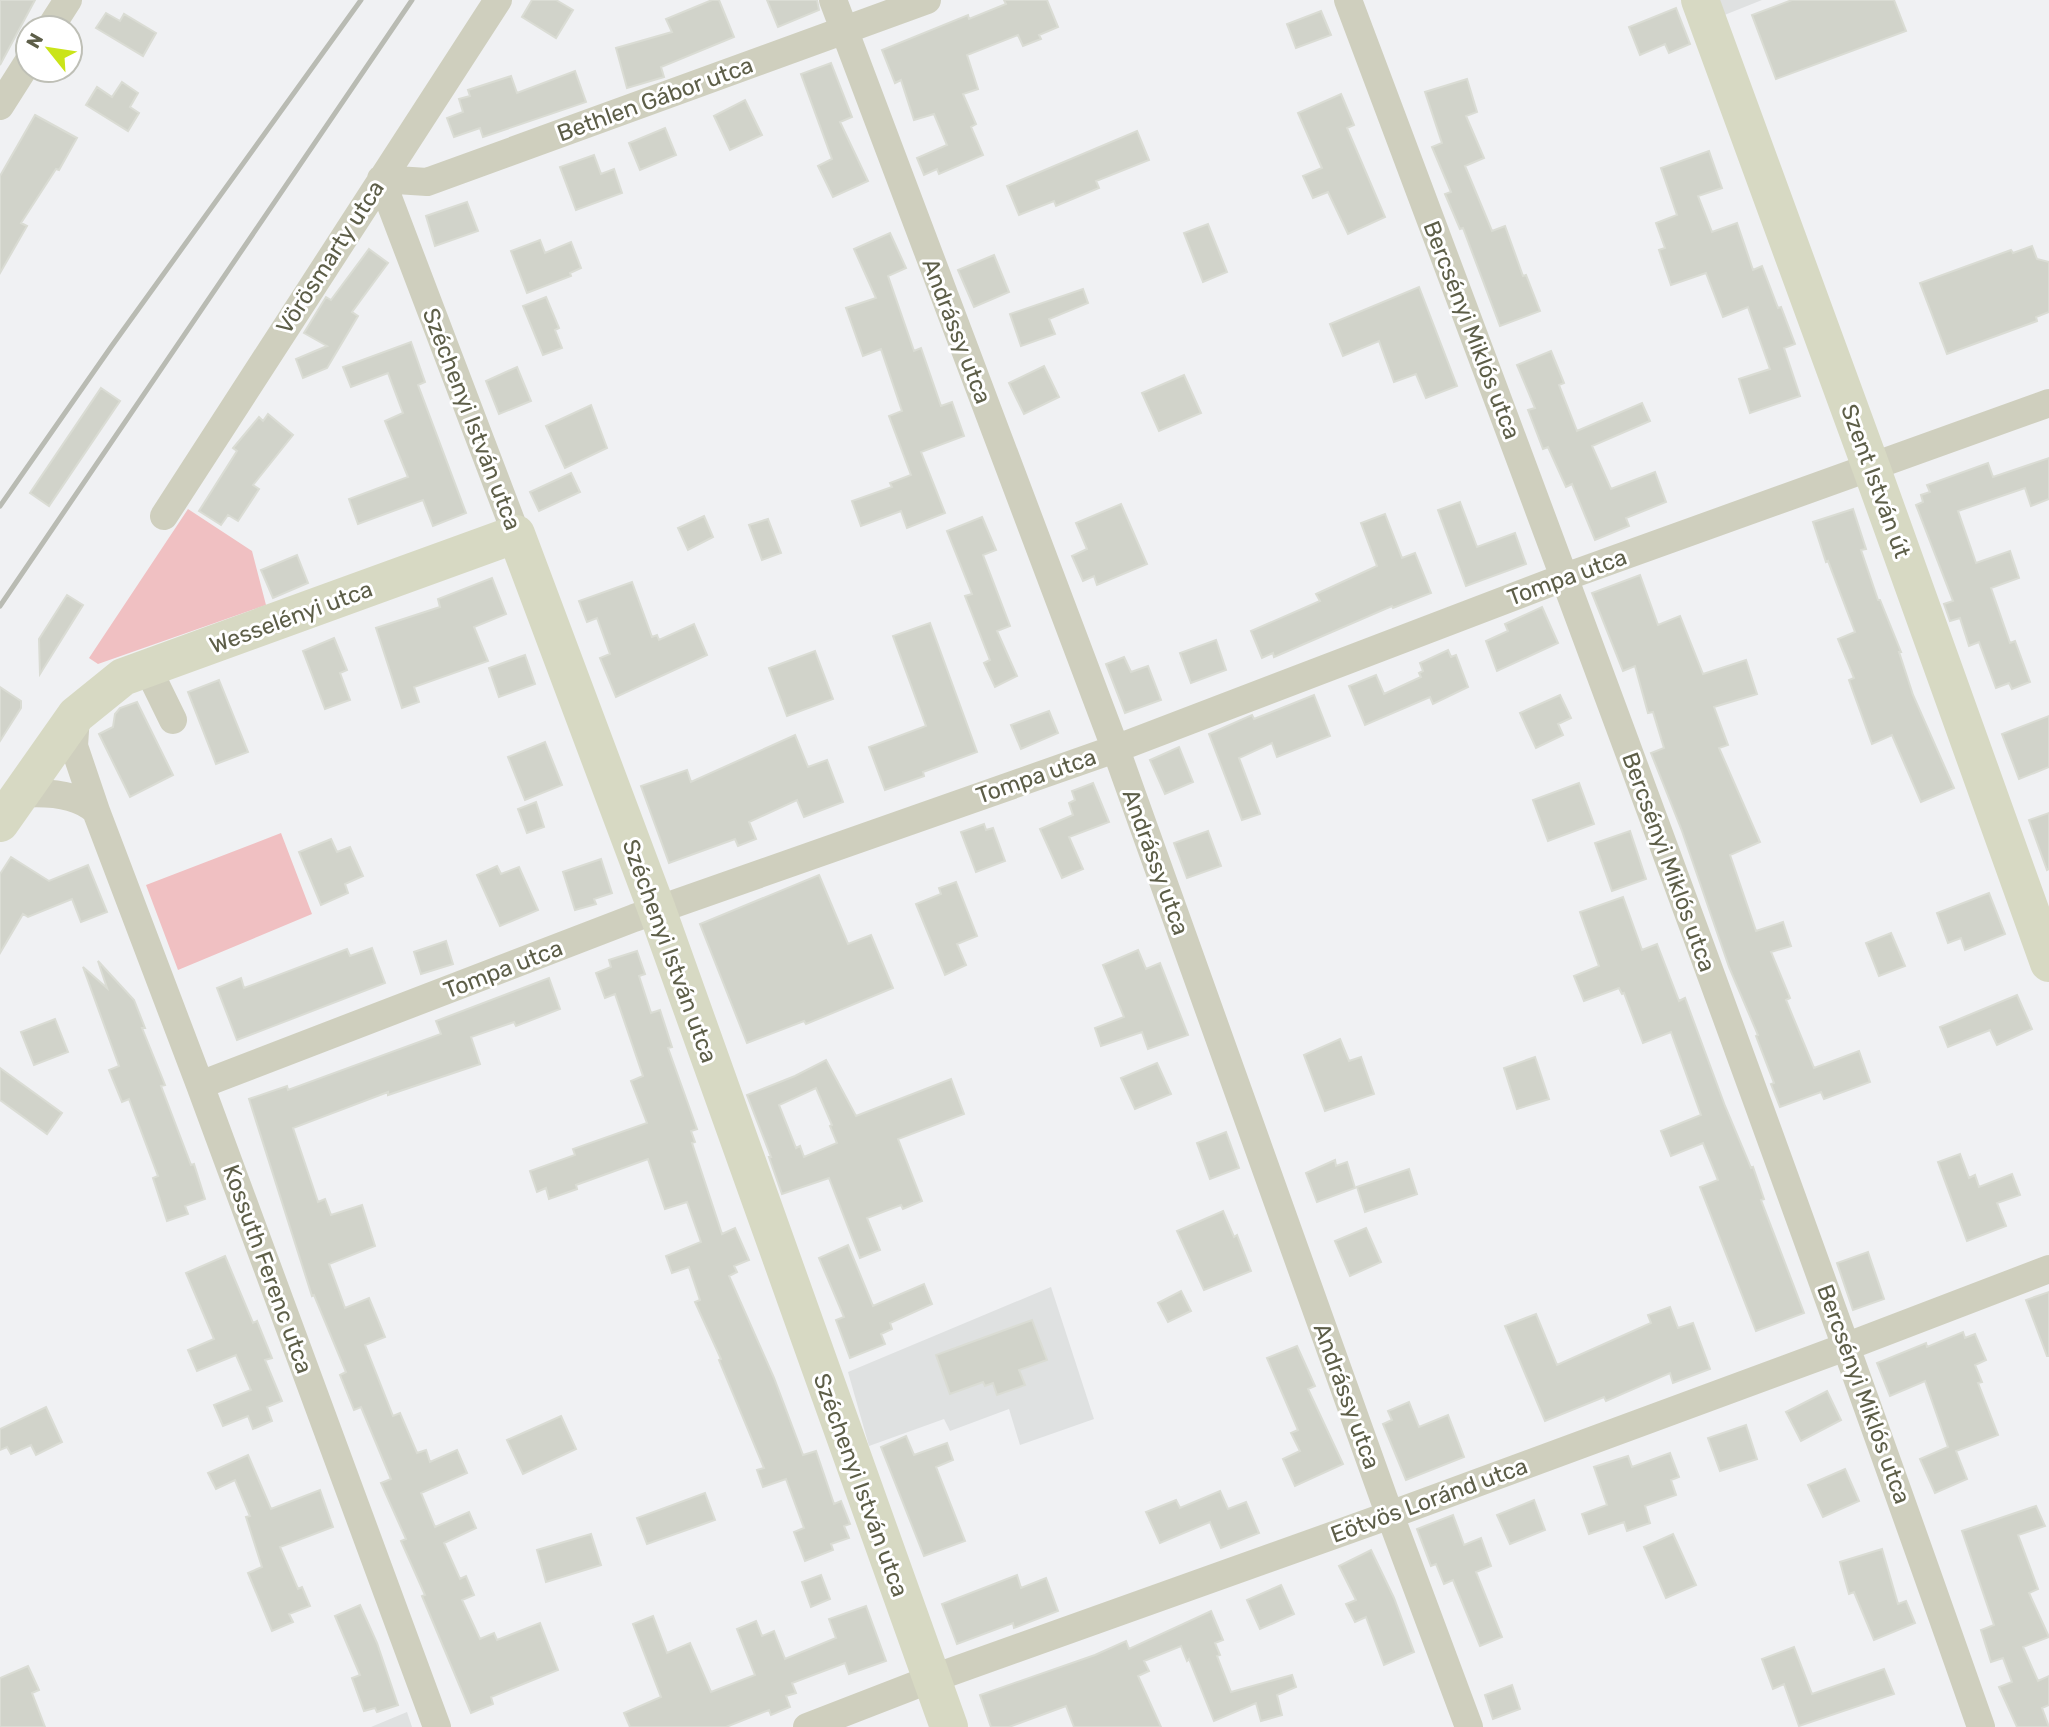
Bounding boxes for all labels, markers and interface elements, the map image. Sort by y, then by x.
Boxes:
north arrow [14,14,84,84]
text: N [21,29,48,52]
street label: Bethlen Gábor utca [553,51,757,147]
street label: Vörösmarty utca [270,175,390,339]
street label: Bercsényi Miklós utca [1417,217,1527,443]
street label: Andrássy utca [916,254,998,408]
street label: Széchenyi István utca [417,304,527,534]
street label: Szent István út [1835,400,1917,562]
street label: Tompa utca [1503,542,1631,612]
street label: Wesselényi utca [206,575,376,659]
street label: Tompa utca [972,742,1100,810]
street label: Bercsényi Miklós utca [1616,748,1722,976]
street label: Andrássy utca [1117,785,1195,939]
street label: Széchenyi István utca [617,836,723,1066]
street label: Tompa utca [440,934,566,1004]
street label: Kossuth Ferenc utca [217,1161,319,1377]
street label: Bercsényi Miklós utca [1811,1280,1917,1508]
street label: Andrássy utca [1308,1319,1386,1473]
street label: Széchenyi István utca [808,1370,914,1600]
street label: Eötvös Loránd utca [1327,1451,1531,1549]

